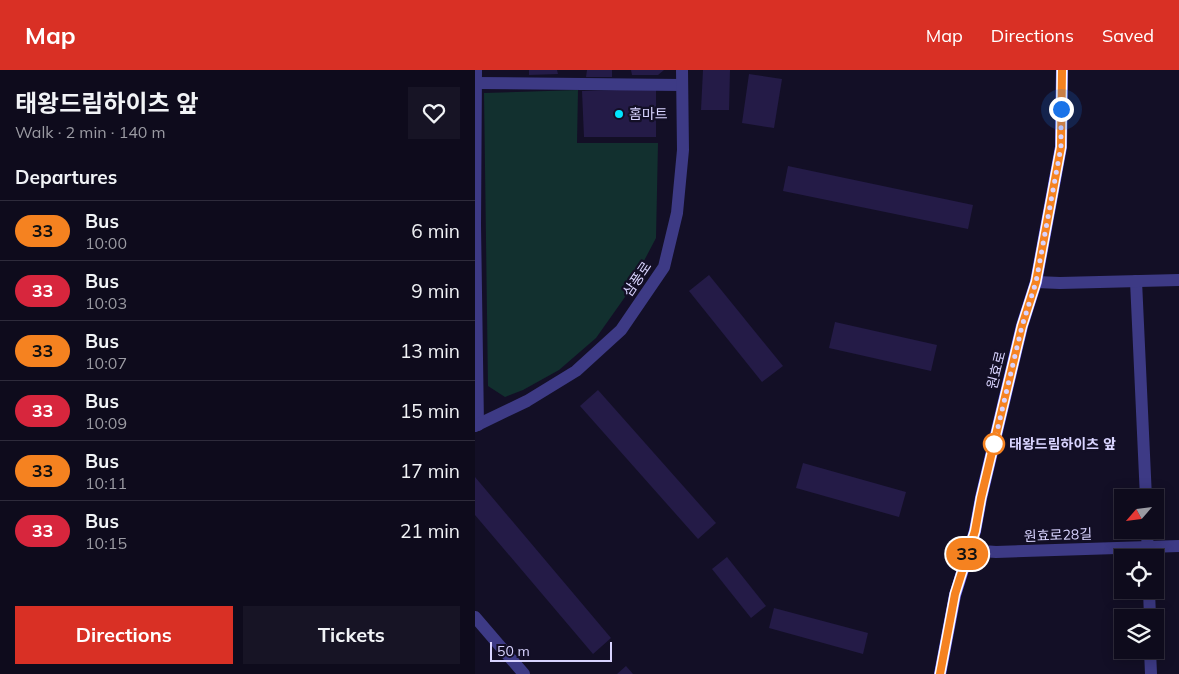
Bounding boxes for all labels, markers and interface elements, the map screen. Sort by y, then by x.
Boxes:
text: Map [25,20,76,50]
text: Map [926,24,963,47]
text: Directions [991,24,1074,47]
text: Saved [1102,24,1154,47]
button: heart [408,87,460,139]
text: 태왕드림하이츠 앞 [15,88,198,118]
your location [1049,97,1074,122]
place label: 홈마트 [629,105,668,123]
marker: 홈마트 [613,108,625,120]
text: Walk · 2 min · 140 m [15,122,166,142]
text: Departures [15,165,117,189]
text: Bus [85,209,119,233]
text: 33 [32,219,53,242]
text: 6 min [411,219,460,243]
text: 10:00 [85,233,127,253]
street label: 삼풍로 [619,258,655,300]
text: Bus [85,269,119,293]
text: 33 [32,279,53,302]
text: 9 min [411,279,460,303]
text: 10:03 [85,293,127,313]
text: Bus [85,329,119,353]
text: 33 [32,339,53,362]
text: 13 min [400,339,460,363]
street label: 원효로 [983,349,1009,391]
text: 10:07 [85,353,127,373]
text: Bus [85,389,119,413]
text: 33 [32,399,53,422]
text: 15 min [400,399,460,423]
text: 10:09 [85,413,127,433]
marker: 태왕드림하이츠 앞 [983,433,1005,455]
place label: 태왕드림하이츠 앞 [1009,435,1116,453]
text: Bus [85,449,119,473]
text: 33 [32,459,53,482]
text: 17 min [400,459,460,483]
text: 10:11 [85,473,127,493]
north arrow [1114,489,1164,539]
map controls [1114,489,1164,659]
text: Bus [85,509,119,533]
text: 33 [32,519,53,542]
text: 21 min [400,519,460,543]
street label: 원효로28길 [1024,525,1092,545]
text: 10:15 [85,533,127,553]
line badge: 33 [945,538,989,570]
text: 33 [956,542,978,565]
button: locate [1114,549,1164,599]
button: Directions [15,606,233,664]
button: Tickets [243,606,460,664]
button: layers [1114,609,1164,659]
scale bar [490,639,613,662]
text: 50 m [497,642,530,660]

